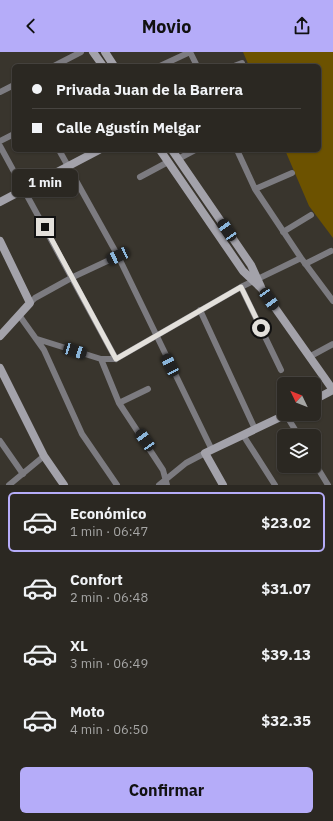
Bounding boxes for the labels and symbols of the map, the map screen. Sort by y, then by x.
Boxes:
callout: 1 min [12,169,78,197]
car [215,217,239,243]
route end [36,218,54,236]
car [105,245,131,267]
car [257,286,281,312]
route start [252,319,270,337]
car [62,342,88,360]
car [159,352,181,378]
north arrow [277,377,321,421]
car [133,427,157,453]

